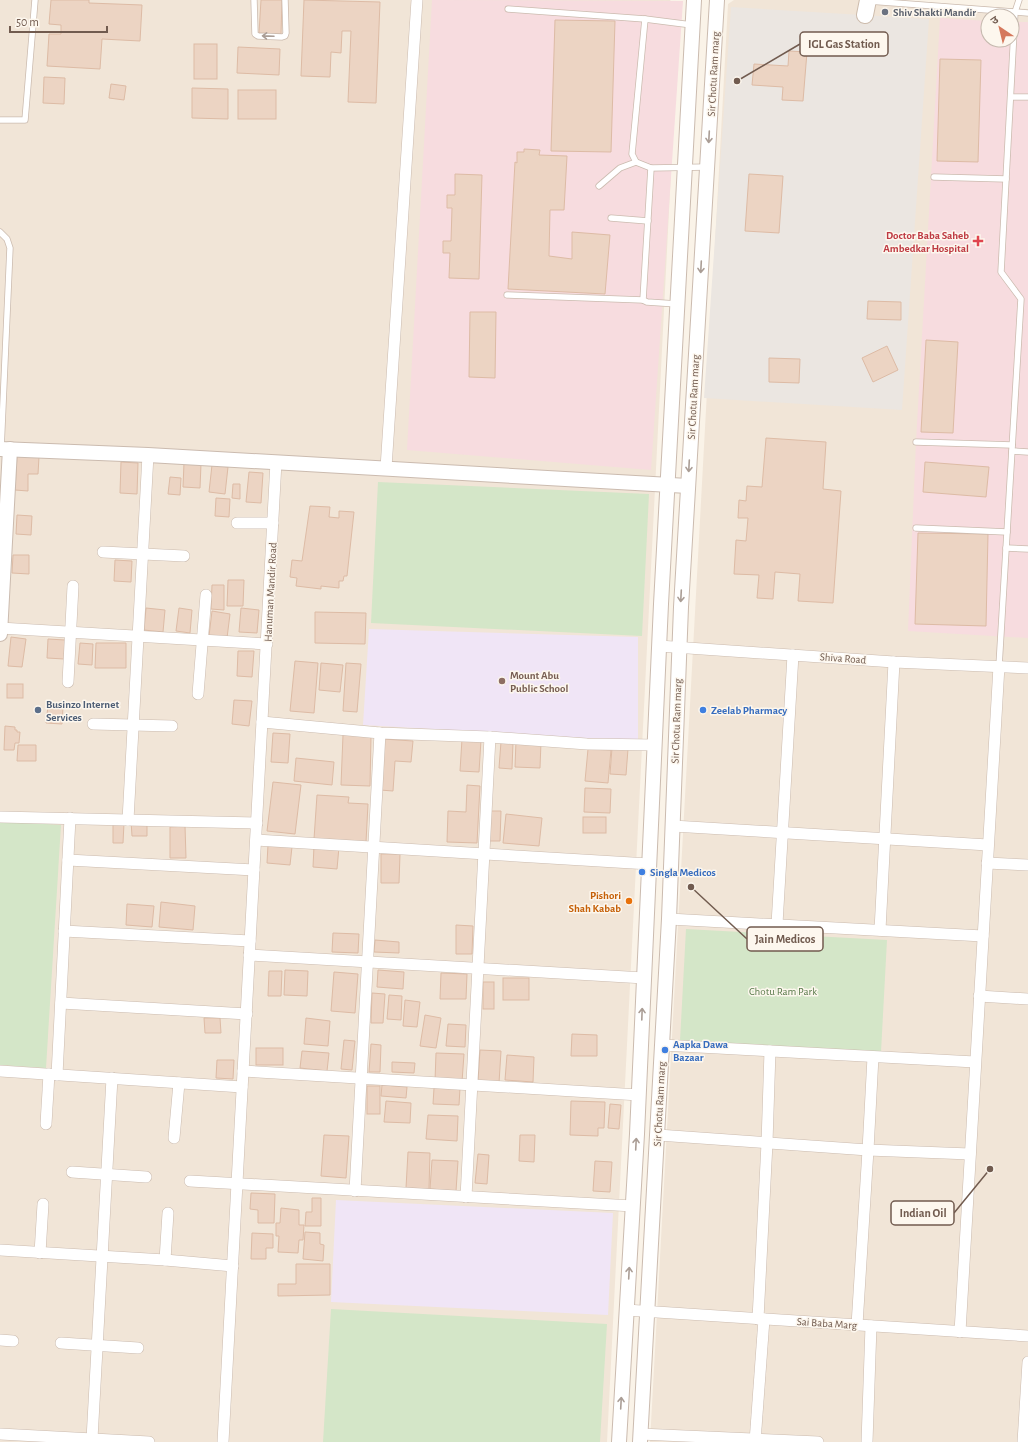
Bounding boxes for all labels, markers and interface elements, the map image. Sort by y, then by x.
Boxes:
marker: Shiv Shakti Mandir [880,7,890,17]
place label: Shiv Shakti Mandir [893,7,976,18]
scale bar [10,8,107,34]
north arrow [980,8,1020,48]
text: उ [989,14,1001,27]
text: 50 m [16,16,39,28]
street label: Sir Chotu Ram marg [706,31,721,117]
callout: IGL Gas Station [800,32,888,56]
one-way arrow [262,33,275,40]
text: IGL Gas Station [808,38,880,50]
one-way arrow [706,130,713,143]
place label: Doctor Baba Saheb Ambedkar Hospital [883,230,969,254]
marker: Doctor Baba Saheb Ambedkar Hospital [972,235,984,247]
one-way arrow [698,260,705,273]
street label: Sir Chotu Ram marg [686,354,701,440]
one-way arrow [686,459,693,472]
street label: Hanuman Mandir Road [262,542,279,642]
one-way arrow [678,589,685,602]
street label: Shiva Road [819,651,867,666]
place label: Mount Abu Public School [510,670,568,694]
marker: Mount Abu Public School [497,676,507,686]
street label: Sir Chotu Ram marg [670,678,684,764]
place label: Businzo Internet Services [46,699,119,723]
marker: Businzo Internet Services [33,705,43,715]
marker: Zeelab Pharmacy [698,705,708,715]
place label: Zeelab Pharmacy [711,705,787,716]
marker: Singla Medicos [637,867,647,877]
place label: Singla Medicos [650,867,716,878]
place label: Pishori Shah Kabab [569,890,621,914]
marker: Pishori Shah Kabab [624,896,634,906]
callout: Jain Medicos [747,927,823,951]
text: Jain Medicos [755,933,816,945]
park label: Chotu Ram Park [749,986,817,997]
one-way arrow [638,1008,646,1021]
place label: Aapka Dawa Bazaar [673,1039,729,1063]
marker: Aapka Dawa Bazaar [660,1045,670,1055]
street label: Sir Chotu Ram marg [652,1061,667,1147]
one-way arrow [633,1138,640,1151]
callout: Indian Oil [891,1201,954,1225]
text: Indian Oil [899,1207,947,1219]
one-way arrow [625,1267,632,1280]
street label: Sai Baba Marg [796,1316,858,1331]
one-way arrow [617,1397,624,1410]

